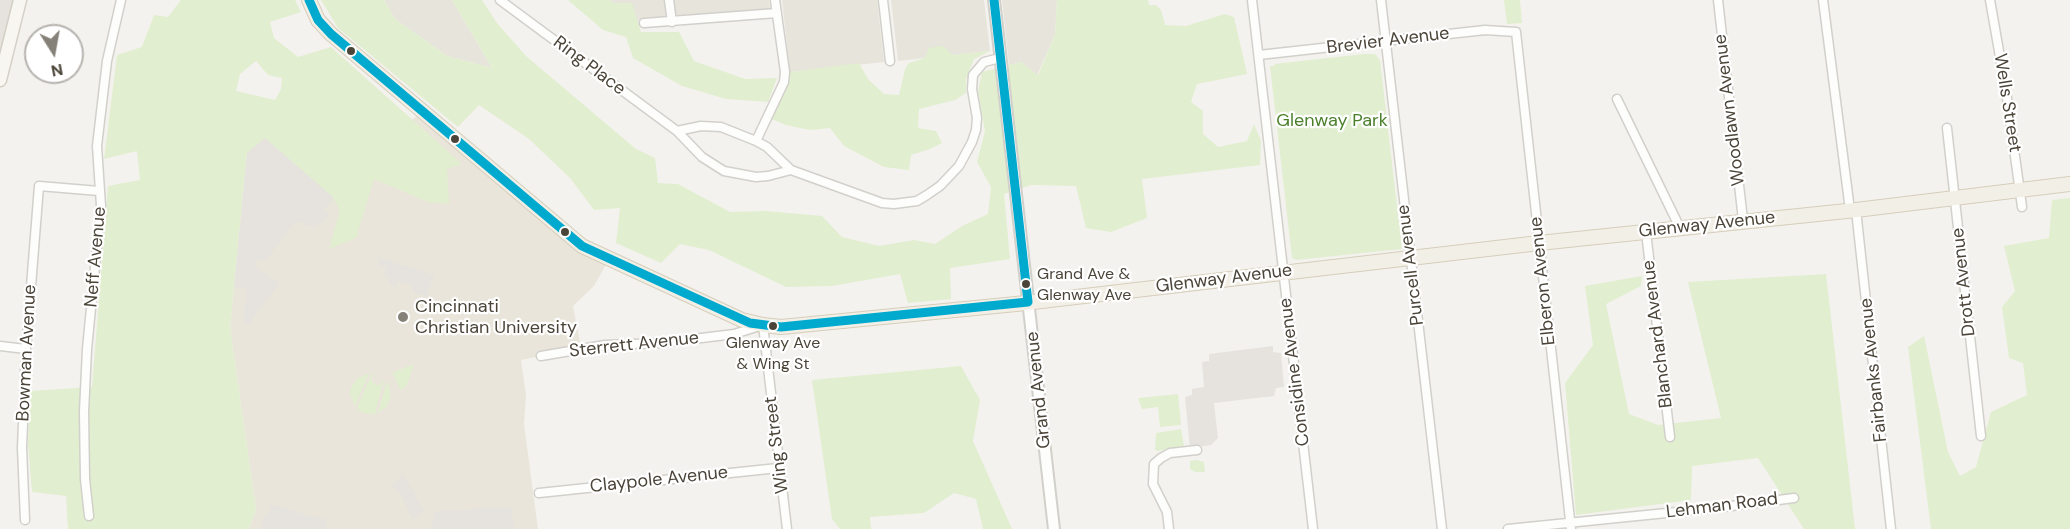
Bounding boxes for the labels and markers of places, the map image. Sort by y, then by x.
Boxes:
unlabelled marker [345,45,357,57]
unlabelled marker [449,133,461,145]
unlabelled marker [559,226,571,238]
place label: Grand Ave & Glenway Ave [1037,265,1131,303]
marker: Grand Ave & Glenway Ave [1020,278,1032,290]
place label: Cincinnati Christian University [415,296,577,338]
marker: Cincinnati Christian University [396,310,410,324]
marker: Glenway Ave & Wing St [767,320,779,332]
place label: Glenway Ave & Wing St [726,334,820,372]

